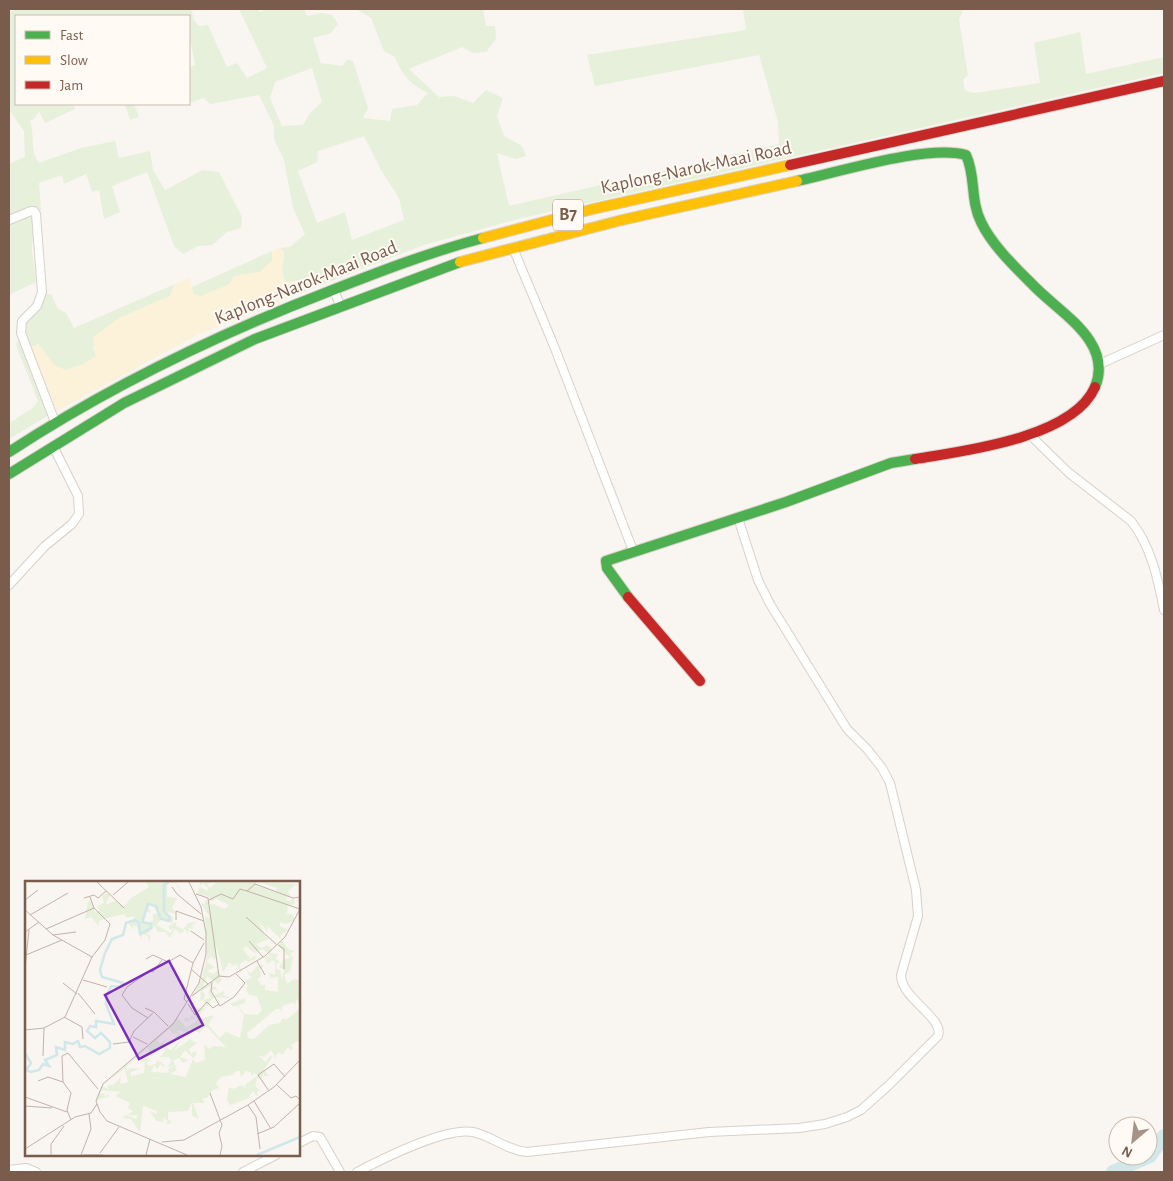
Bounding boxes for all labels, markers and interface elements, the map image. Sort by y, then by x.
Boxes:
legend [15,15,190,105]
text: Fast [60,28,84,43]
text: Slow [60,53,88,68]
text: Jam [60,78,83,93]
street label: Kaplong-Narok-Maai Road [599,138,793,198]
road number: B7 [553,200,583,230]
street label: Kaplong-Narok-Maai Road [212,238,400,328]
inset map [25,881,300,1156]
north arrow [1108,1116,1158,1166]
text: N [1120,1143,1135,1160]

